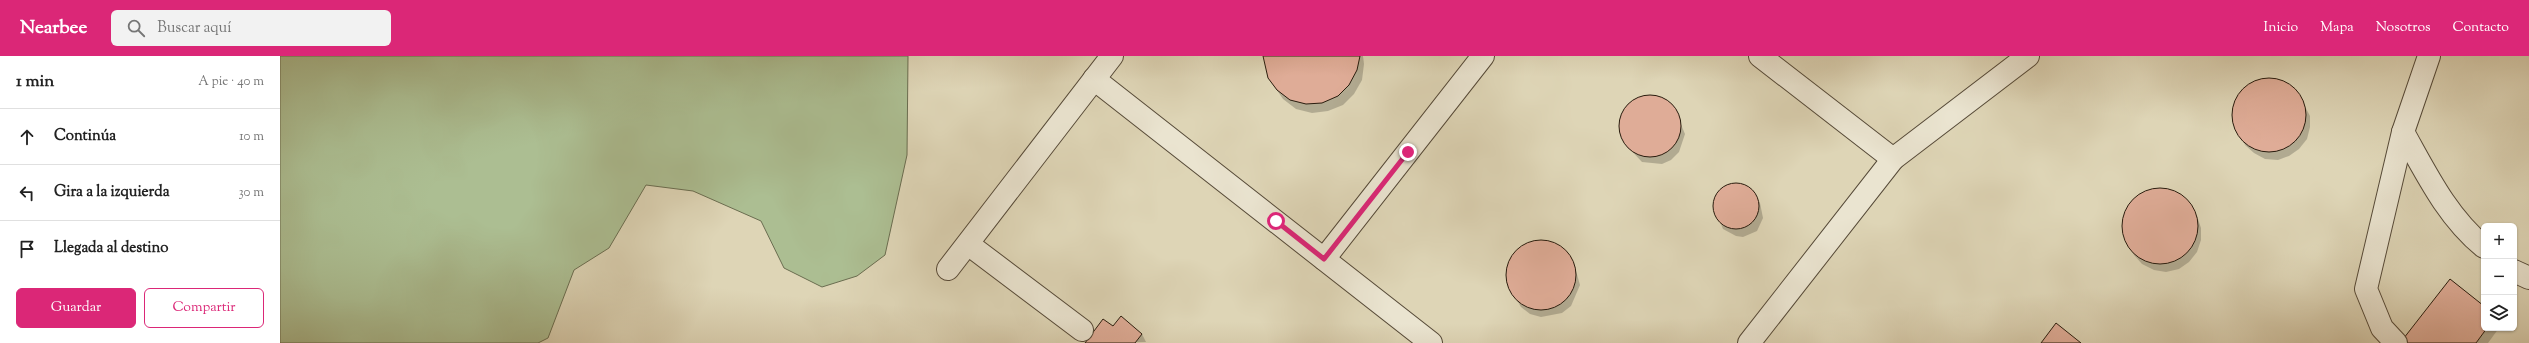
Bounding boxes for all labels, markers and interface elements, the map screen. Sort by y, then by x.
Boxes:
search box [111,10,391,46]
text: Nearbee [20,15,87,42]
icon: search [125,17,147,39]
text: Buscar aquí [157,18,231,39]
text: Inicio [2264,18,2298,38]
text: Mapa [2320,18,2354,38]
text: Nosotros [2376,18,2431,38]
text: Contacto [2453,18,2509,38]
text: 1 min [16,70,54,94]
text: A pie · 40 m [198,73,264,91]
icon: ahead [16,126,38,148]
text: Continúa [54,126,116,147]
text: 10 m [239,128,264,146]
route end [1399,143,1417,161]
icon: left [16,182,38,204]
text: Gira a la izquierda [54,182,170,203]
text: 30 m [238,184,264,202]
route start [1267,212,1285,230]
map controls [2481,223,2517,331]
button: + [2481,223,2517,259]
icon: arrive [16,238,38,260]
text: Llegada al destino [54,238,169,259]
button: − [2481,259,2517,295]
button: Guardar [16,288,136,328]
button: Compartir [144,288,264,328]
button: layers [2481,295,2517,331]

